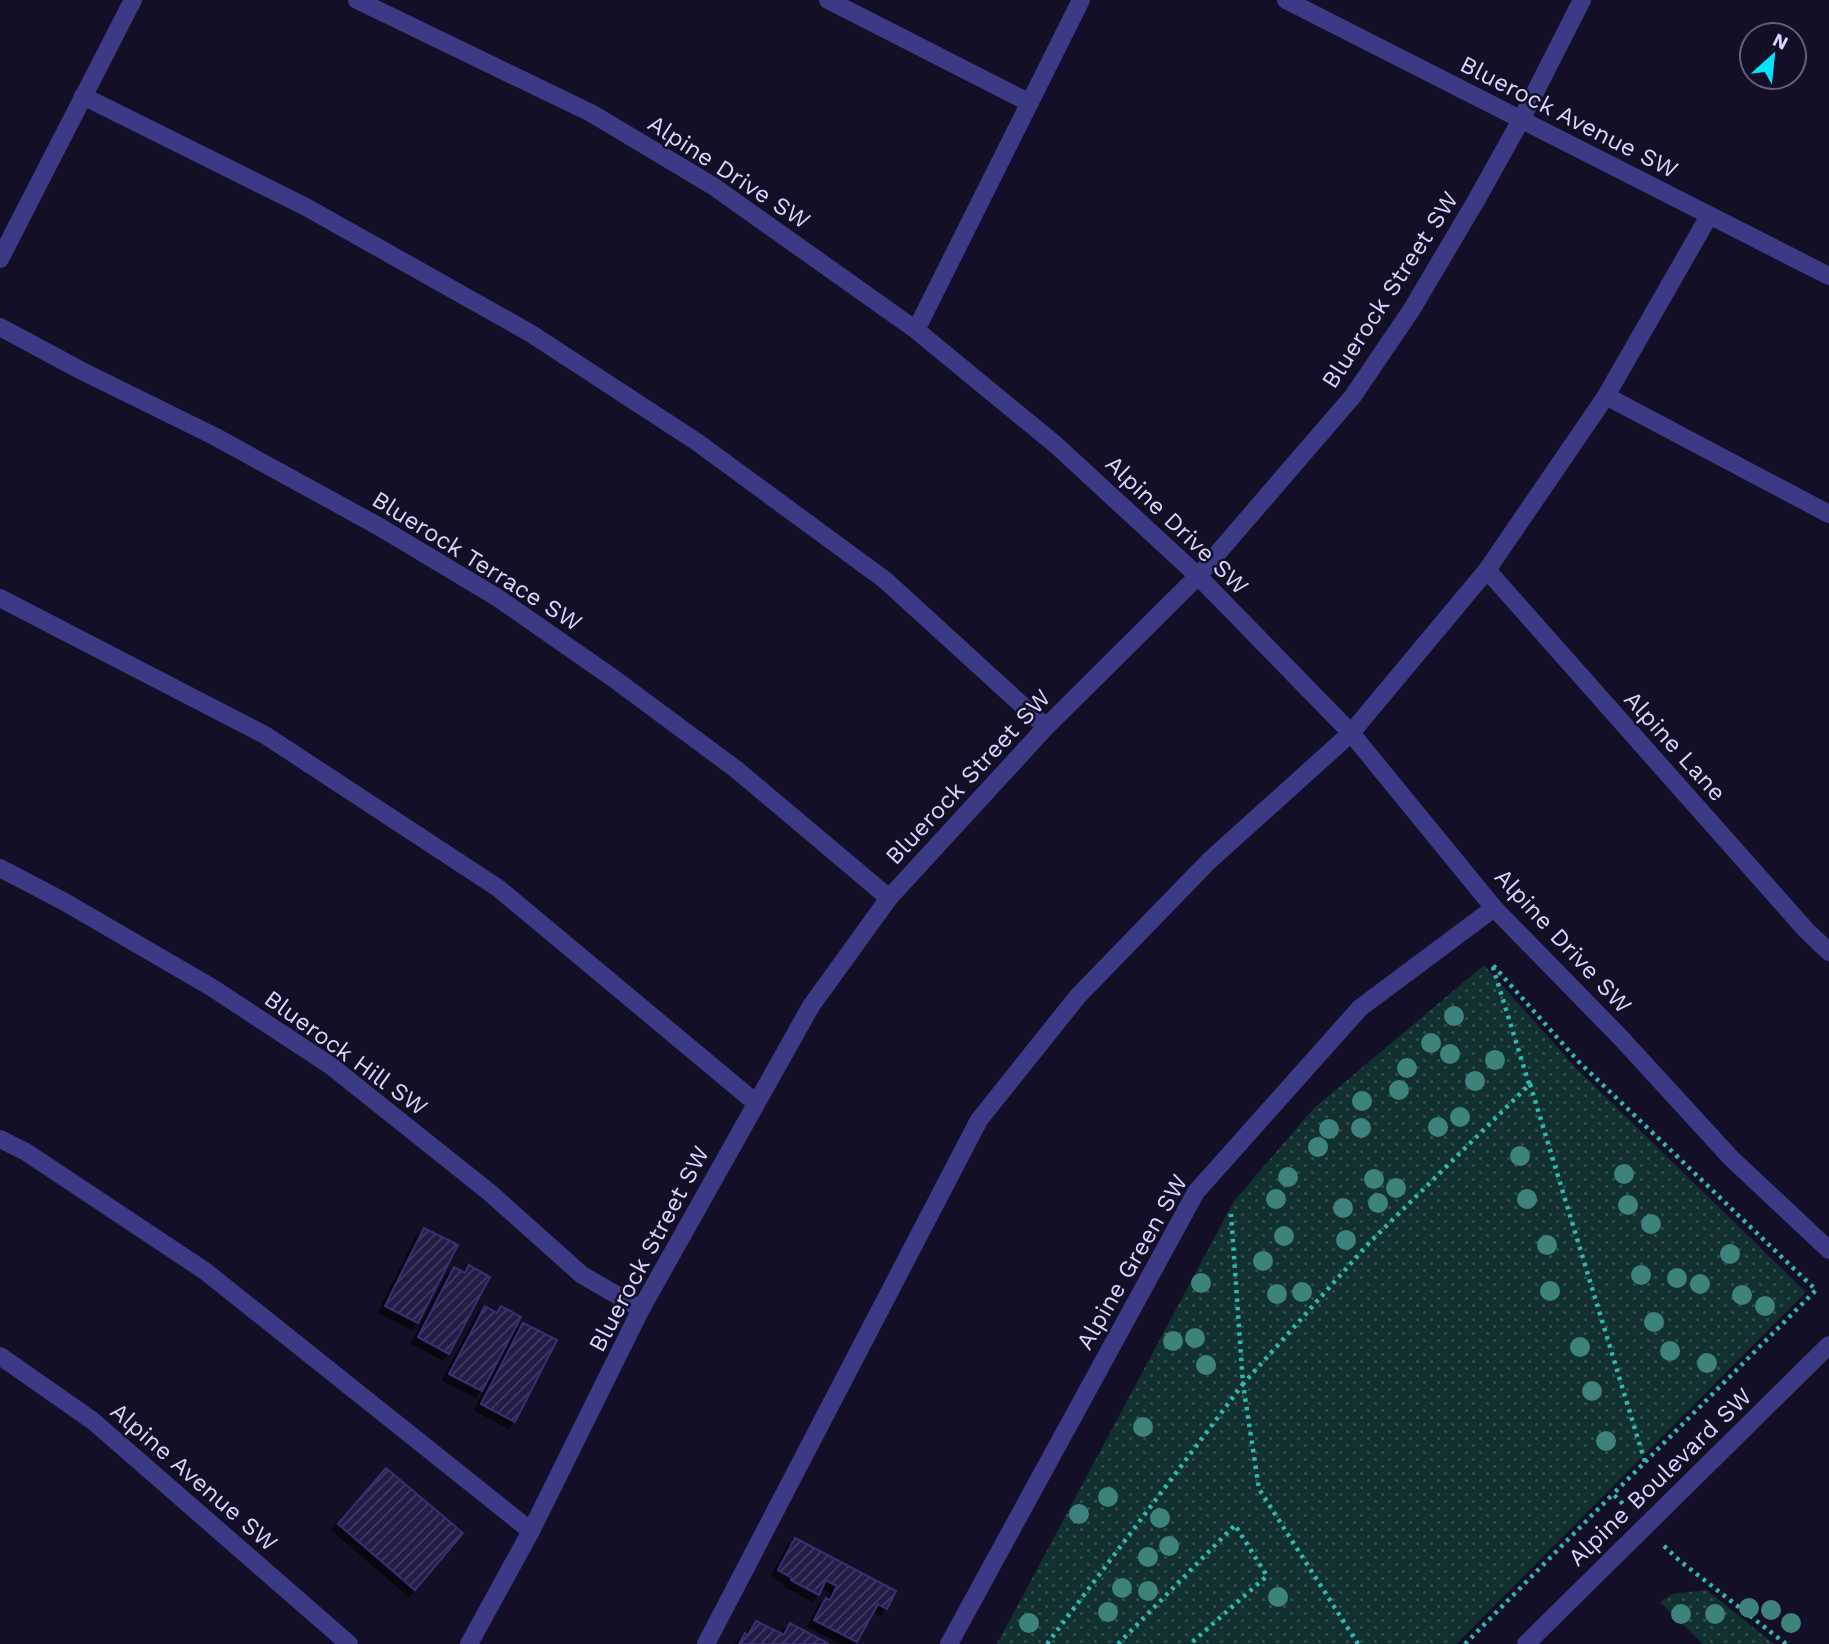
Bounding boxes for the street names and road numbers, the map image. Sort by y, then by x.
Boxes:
street label: Bluerock Avenue SW [1455,50,1683,184]
street label: Alpine Drive SW [643,109,815,235]
street label: Bluerock Street SW [1316,186,1464,394]
street label: Alpine Drive SW [1100,450,1254,600]
street label: Bluerock Terrace SW [367,485,587,637]
street label: Bluerock Street SW [880,684,1056,870]
street label: Alpine Lane [1618,685,1732,807]
street label: Alpine Drive SW [1489,863,1637,1019]
street label: Bluerock Hill SW [259,985,433,1121]
street label: Bluerock Street SW [583,1141,715,1357]
street label: Alpine Green SW [1071,1170,1193,1354]
street label: Alpine Boulevard SW [1563,1382,1757,1572]
street label: Alpine Avenue SW [105,1397,283,1557]

